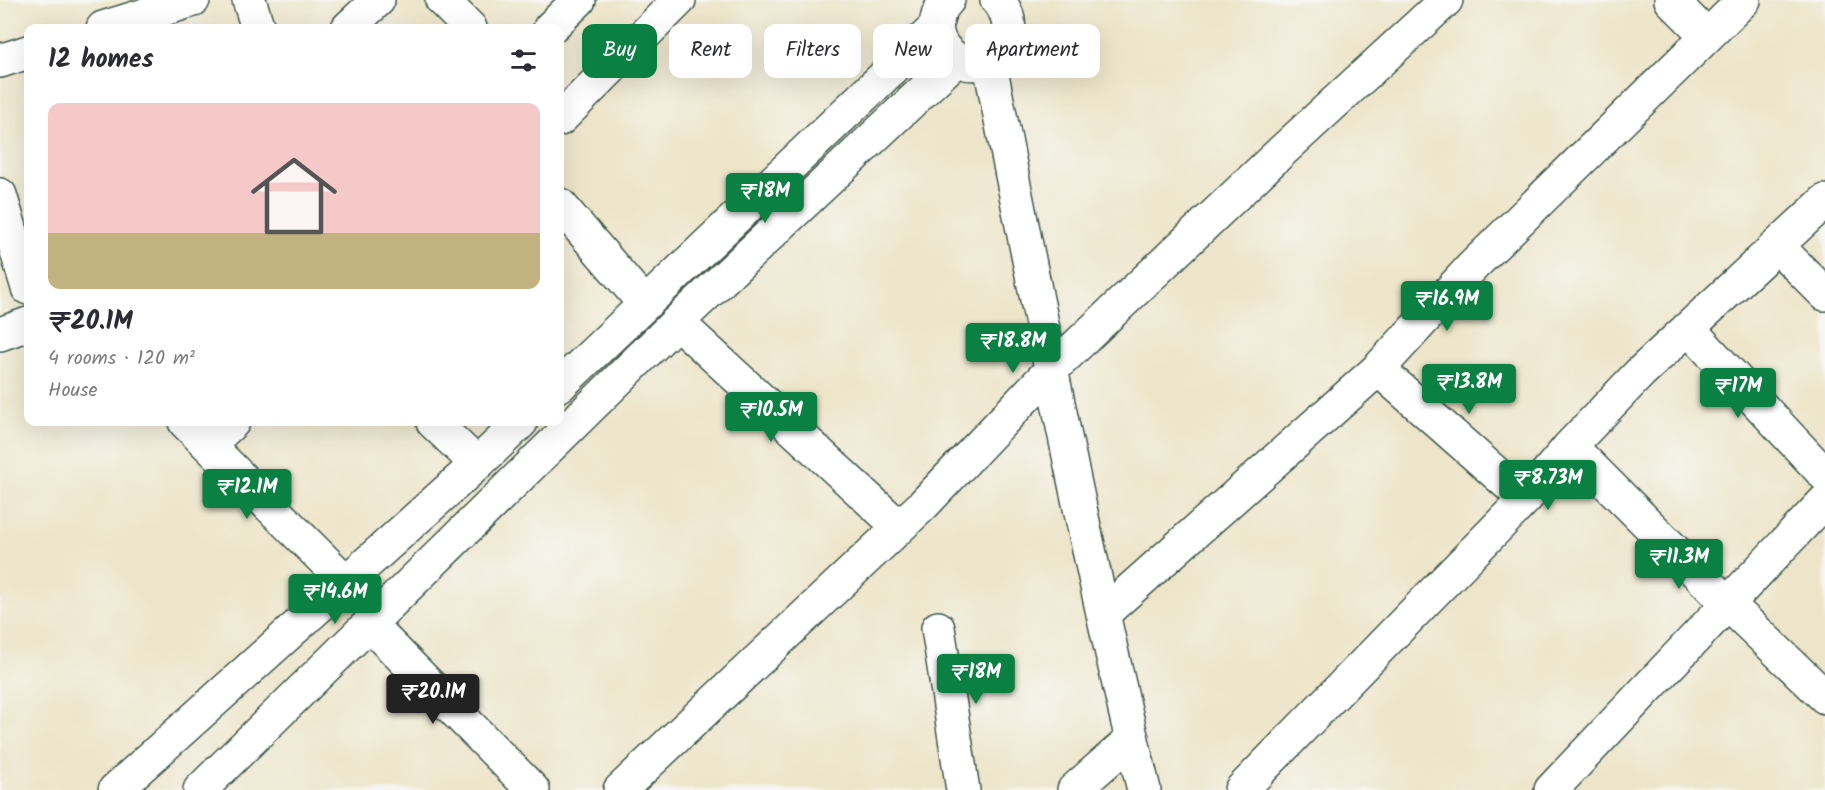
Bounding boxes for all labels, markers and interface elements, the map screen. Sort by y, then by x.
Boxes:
chip: Buy [582,24,657,78]
chip: Rent [669,24,752,78]
chip: Filters [764,24,861,78]
chip: New [873,24,953,78]
chip: Apartment [965,24,1100,78]
text: 12 homes [48,39,154,81]
icon: filters [507,44,540,77]
icon: home [240,142,348,250]
pin: ₹18M [729,173,801,224]
text: ₹18M [740,176,790,208]
pin: ₹16.9M [1398,281,1496,332]
text: ₹16.9M [1415,284,1479,316]
text: ₹20.1M [48,301,133,343]
pin: ₹18.8M [964,323,1062,374]
text: ₹18.8M [980,326,1046,358]
text: 4 rooms · 120 m² [48,343,195,375]
pin: ₹13.8M [1420,364,1518,415]
text: ₹13.8M [1436,367,1502,399]
pin: ₹17M [1702,368,1774,419]
text: ₹17M [1714,371,1762,403]
text: House [48,375,98,407]
pin: ₹10.5M [722,392,820,443]
text: ₹10.5M [739,395,803,427]
pin: ₹8.73M [1499,460,1597,511]
text: ₹8.73M [1513,463,1583,495]
pin: ₹12.1M [198,469,296,520]
text: ₹12.1M [217,472,278,504]
pin: ₹11.3M [1630,539,1728,590]
text: ₹11.3M [1649,542,1709,574]
pin: ₹14.6M [286,574,384,625]
text: ₹14.6M [302,577,368,609]
pin: ₹18M [940,654,1012,705]
text: ₹18M [951,657,1001,689]
pin: ₹20.1M [384,674,482,725]
text: ₹20.1M [400,677,466,709]

